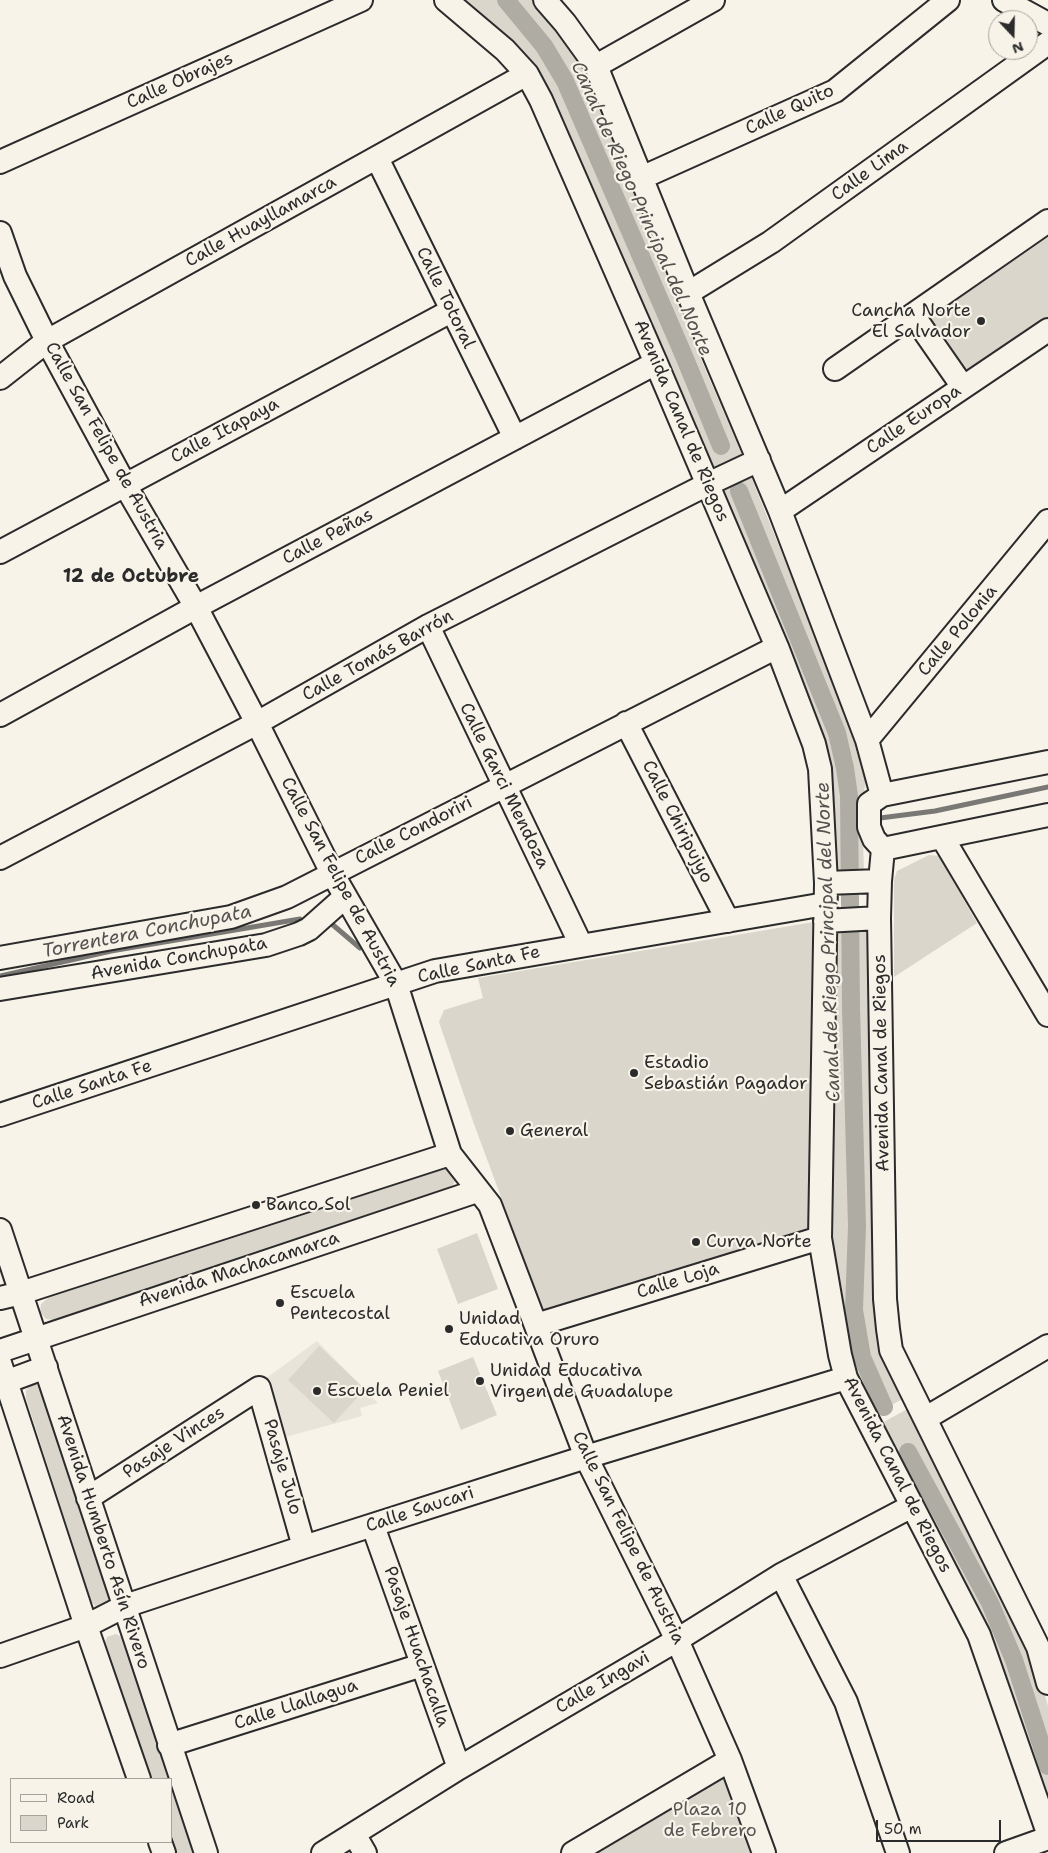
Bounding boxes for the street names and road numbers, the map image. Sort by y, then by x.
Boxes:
street label: Calle Obrajes [123,48,237,114]
street label: Calle Quito [742,80,838,140]
street label: Calle Lima [827,136,913,206]
street label: Calle Huayllamarca [182,172,340,272]
street label: Calle Totoral [411,244,479,352]
street label: Avenida Canal de Riegos [629,317,733,525]
street label: Calle San Felipe de Austria [40,338,172,554]
street label: Calle Europa [863,380,965,460]
street label: Calle Itapaya [167,393,283,469]
street label: Calle Peñas [279,504,377,570]
street label: Calle Polonia [914,581,1002,681]
street label: Calle Tomás Barrón [299,606,457,706]
street label: Calle Garci Mendoza [454,699,554,873]
street label: Calle Chiripujyo [637,757,717,887]
street label: Calle San Felipe de Austria [276,774,404,990]
street label: Calle Condoriri [352,792,476,870]
street label: Avenida Conchupata [89,933,269,985]
street label: Calle Santa Fe [416,941,542,989]
street label: Avenida Canal de Riegos [869,954,895,1172]
street label: Calle Santa Fe [29,1055,155,1115]
street label: Avenida Machacamarca [136,1227,342,1313]
street label: Calle Loja [634,1258,722,1304]
street label: Avenida Canal de Riegos [838,1373,956,1577]
street label: Pasaje Vinces [119,1402,229,1484]
street label: Avenida Humberto Asín Rivero [52,1412,154,1672]
street label: Pasaje Julo [258,1417,306,1517]
street label: Calle San Felipe de Austria [567,1428,689,1648]
street label: Calle Saucari [363,1482,477,1538]
street label: Pasaje Huachacalla [378,1564,454,1730]
street label: Calle Ingavi [552,1647,654,1719]
street label: Calle Llallagua [231,1675,361,1735]

